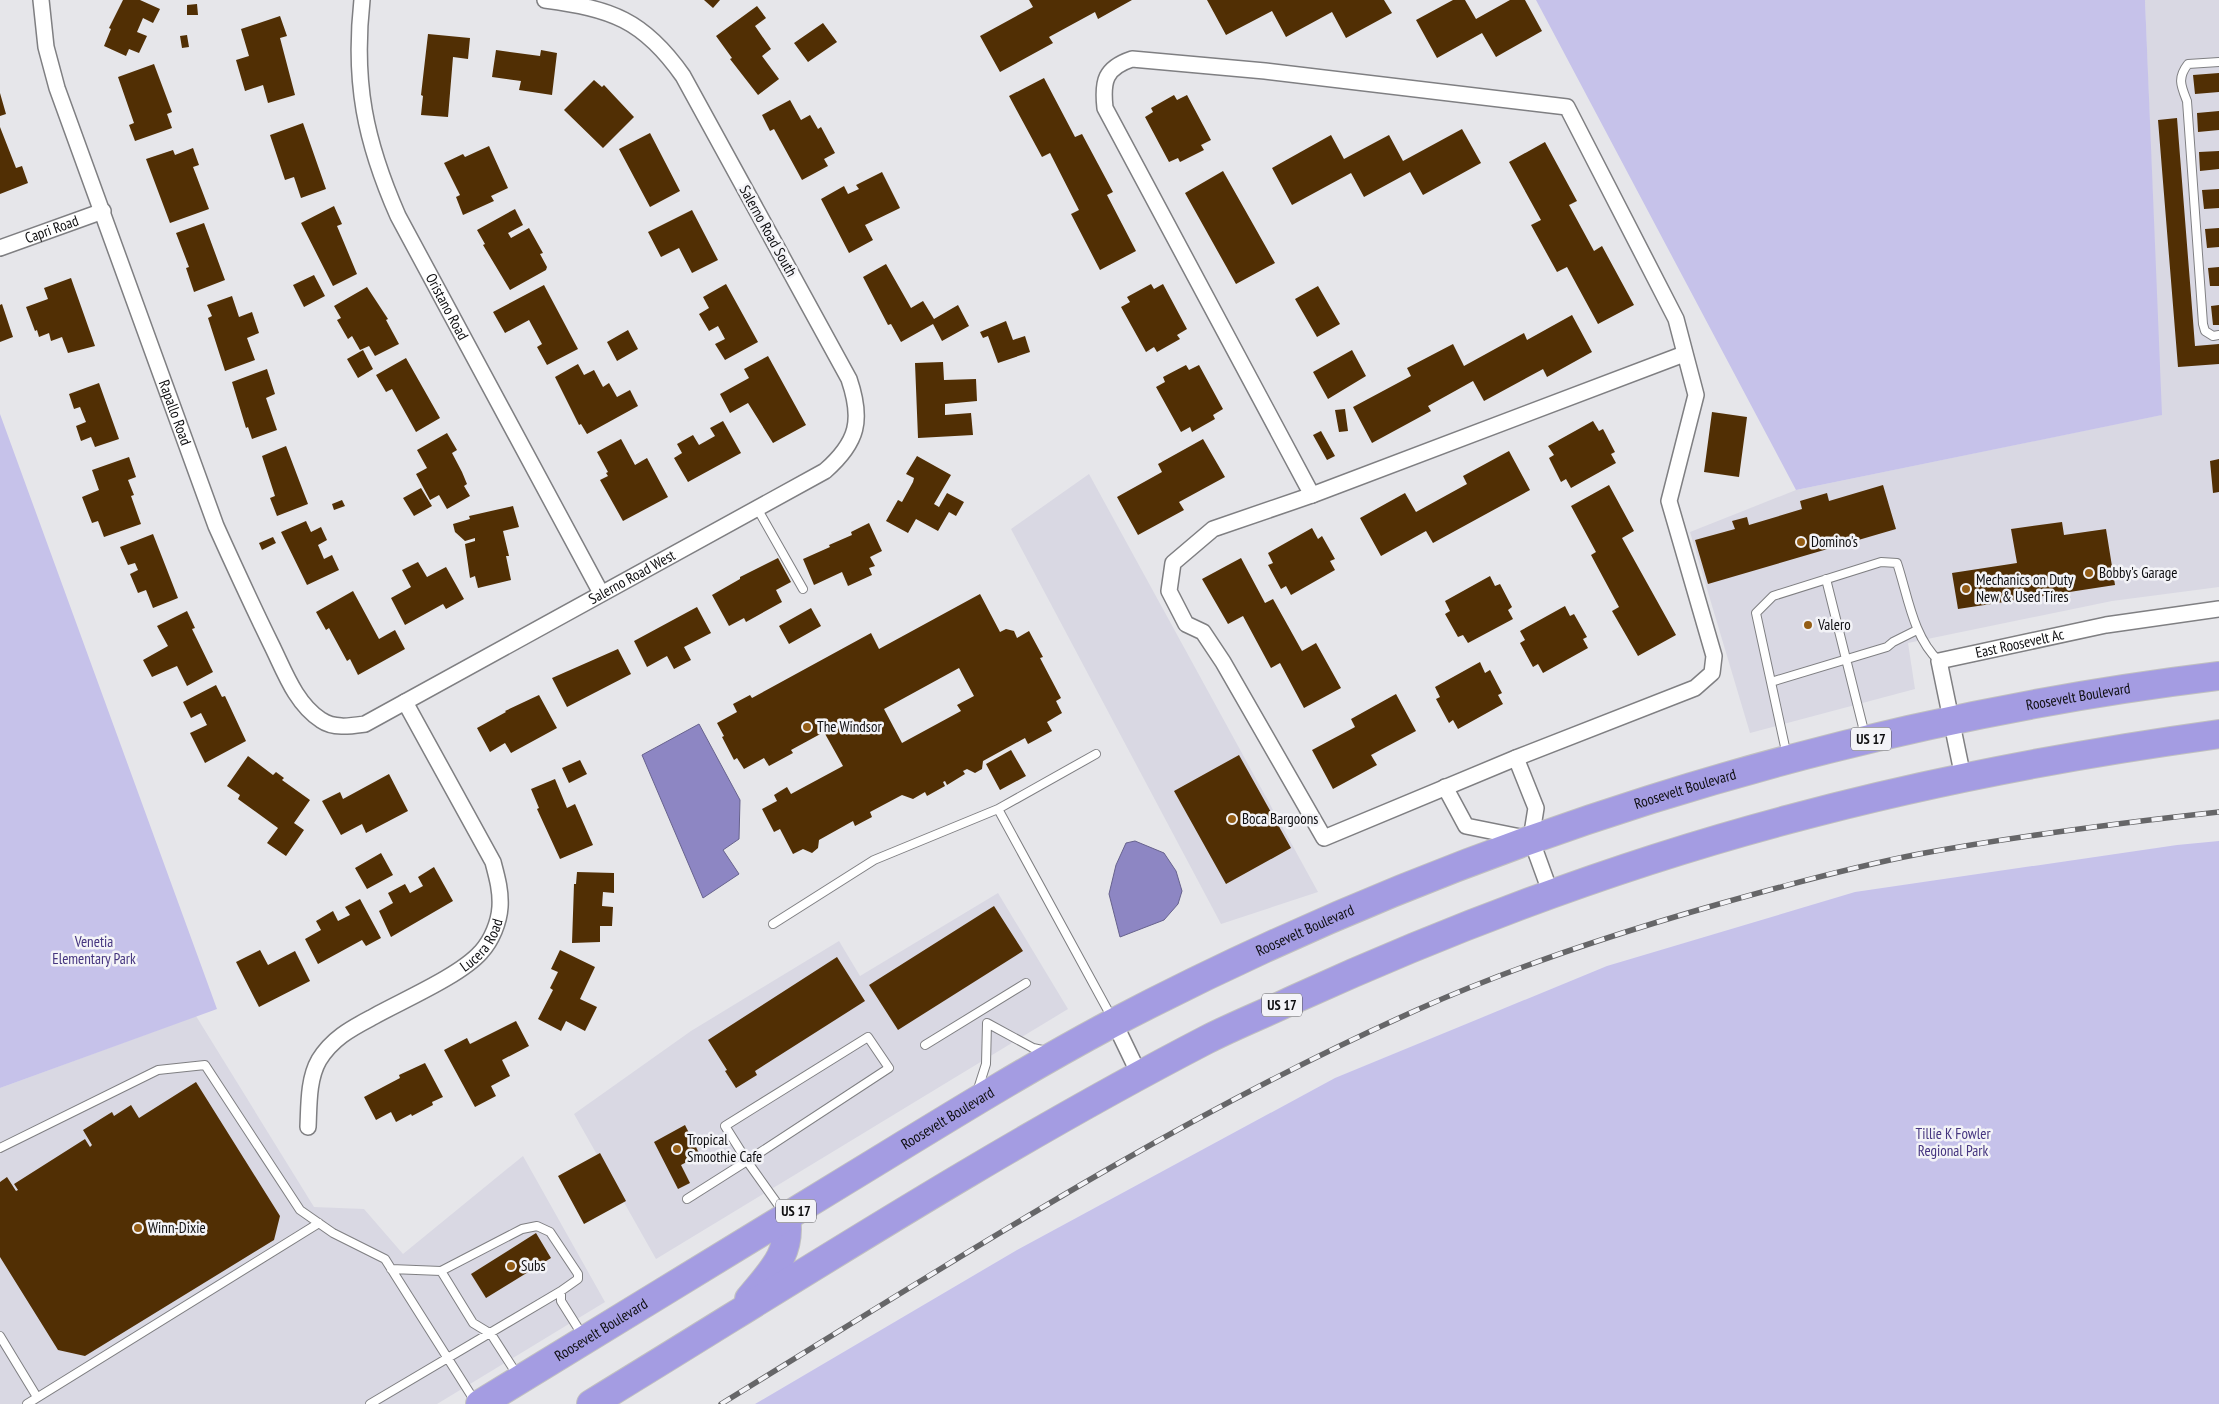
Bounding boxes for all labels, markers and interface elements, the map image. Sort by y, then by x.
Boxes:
street label: Salerno Road South [736,182,801,280]
street label: Capri Road [22,211,81,247]
street label: Oristano Road [422,270,473,343]
street label: Rapallo Road [155,377,196,448]
place label: Domino's [1811,532,1858,551]
marker: Domino's [1795,536,1807,548]
street label: Salerno Road West [585,545,678,608]
place label: Bobby's Garage [2099,563,2177,582]
marker: Bobby's Garage [2083,567,2095,579]
place label: Mechanics on Duty New & Used Tires [1976,570,2074,606]
marker: Mechanics on Duty New & Used Tires [1960,583,1972,595]
place label: Valero [1817,615,1851,634]
marker: Valero [1802,619,1814,631]
street label: East Roosevelt Ac [1973,624,2066,662]
street label: Roosevelt Boulevard [2024,678,2132,714]
place label: The Windsor [817,717,882,736]
marker: The Windsor [801,721,813,733]
road number: US 17 [1851,728,1891,751]
street label: Roosevelt Boulevard [1632,764,1738,813]
place label: Boca Bargoons [1242,809,1318,828]
marker: Boca Bargoons [1226,813,1238,825]
street label: Roosevelt Boulevard [1253,900,1357,960]
street label: Lucera Road [456,916,507,976]
park label: Venetia Elementary Park [52,932,136,968]
road number: US 17 [1262,994,1302,1016]
street label: Roosevelt Boulevard [897,1082,997,1153]
park label: Tillie K Fowler Regional Park [1916,1124,1991,1160]
place label: Tropical Smoothie Cafe [687,1130,762,1166]
marker: Tropical Smoothie Cafe [671,1143,683,1155]
road number: US 17 [776,1200,816,1222]
place label: Winn-Dixie [148,1218,206,1237]
marker: Winn-Dixie [132,1222,144,1234]
place label: Subs [521,1256,546,1275]
marker: Subs [505,1260,517,1272]
street label: Roosevelt Boulevard [551,1294,651,1365]

